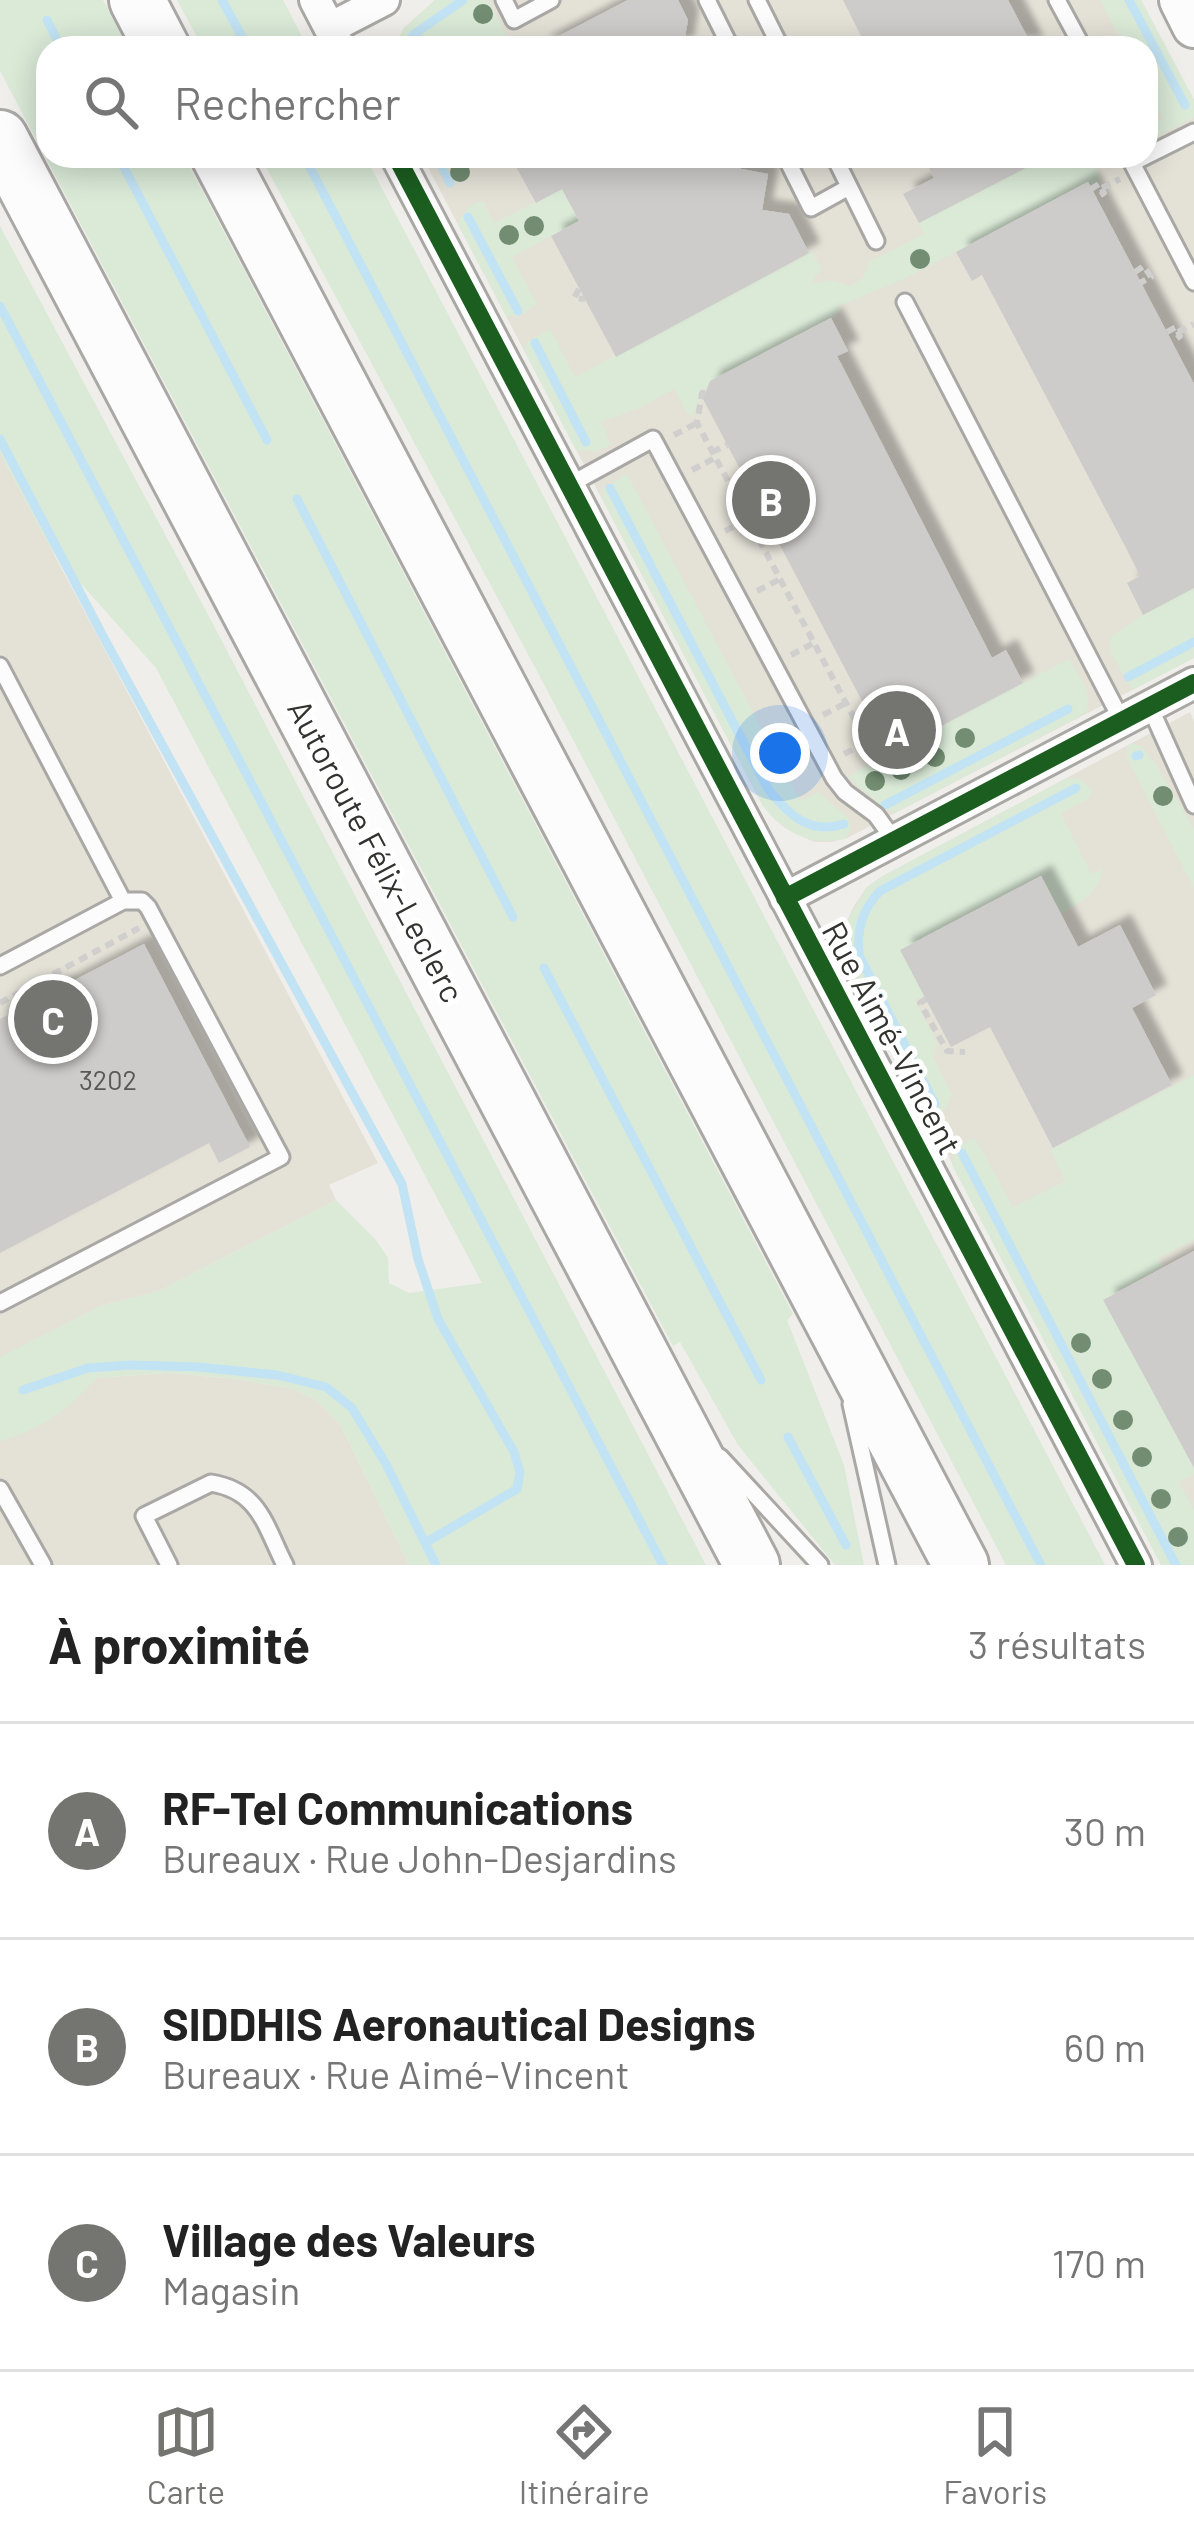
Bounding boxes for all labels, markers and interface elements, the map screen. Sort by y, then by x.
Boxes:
search box [36,36,1158,168]
icon: search [78,69,144,135]
text: Rechercher [174,75,401,129]
pin: B [732,455,810,545]
pin: A [858,685,936,775]
street label: Autoroute Félix-Leclerc [280,692,474,1009]
your location [750,723,810,783]
street label: Rue Aimé-Vincent [815,914,971,1161]
pin: C [14,974,92,1064]
house number: 3202 [79,1063,137,1095]
text: À proximité [48,1613,310,1674]
text: 3 résultats [968,1620,1146,1667]
text: RF-Tel Communications [162,1780,633,1834]
text: A [74,1807,100,1854]
text: 30 m [1064,1807,1146,1854]
text: Bureaux · Rue John-Desjardins [162,1834,677,1881]
text: SIDDHIS Aeronautical Designs [162,1996,756,2050]
text: B [75,2023,99,2070]
text: 60 m [1064,2023,1146,2070]
text: Bureaux · Rue Aimé-Vincent [162,2050,630,2097]
text: Village des Valeurs [162,2212,536,2266]
text: C [75,2239,99,2286]
text: 170 m [1052,2239,1146,2286]
text: Magasin [162,2266,300,2313]
tab: Carte [147,2399,225,2511]
tab: Itinéraire [519,2399,650,2511]
tab: Favoris [943,2399,1047,2511]

